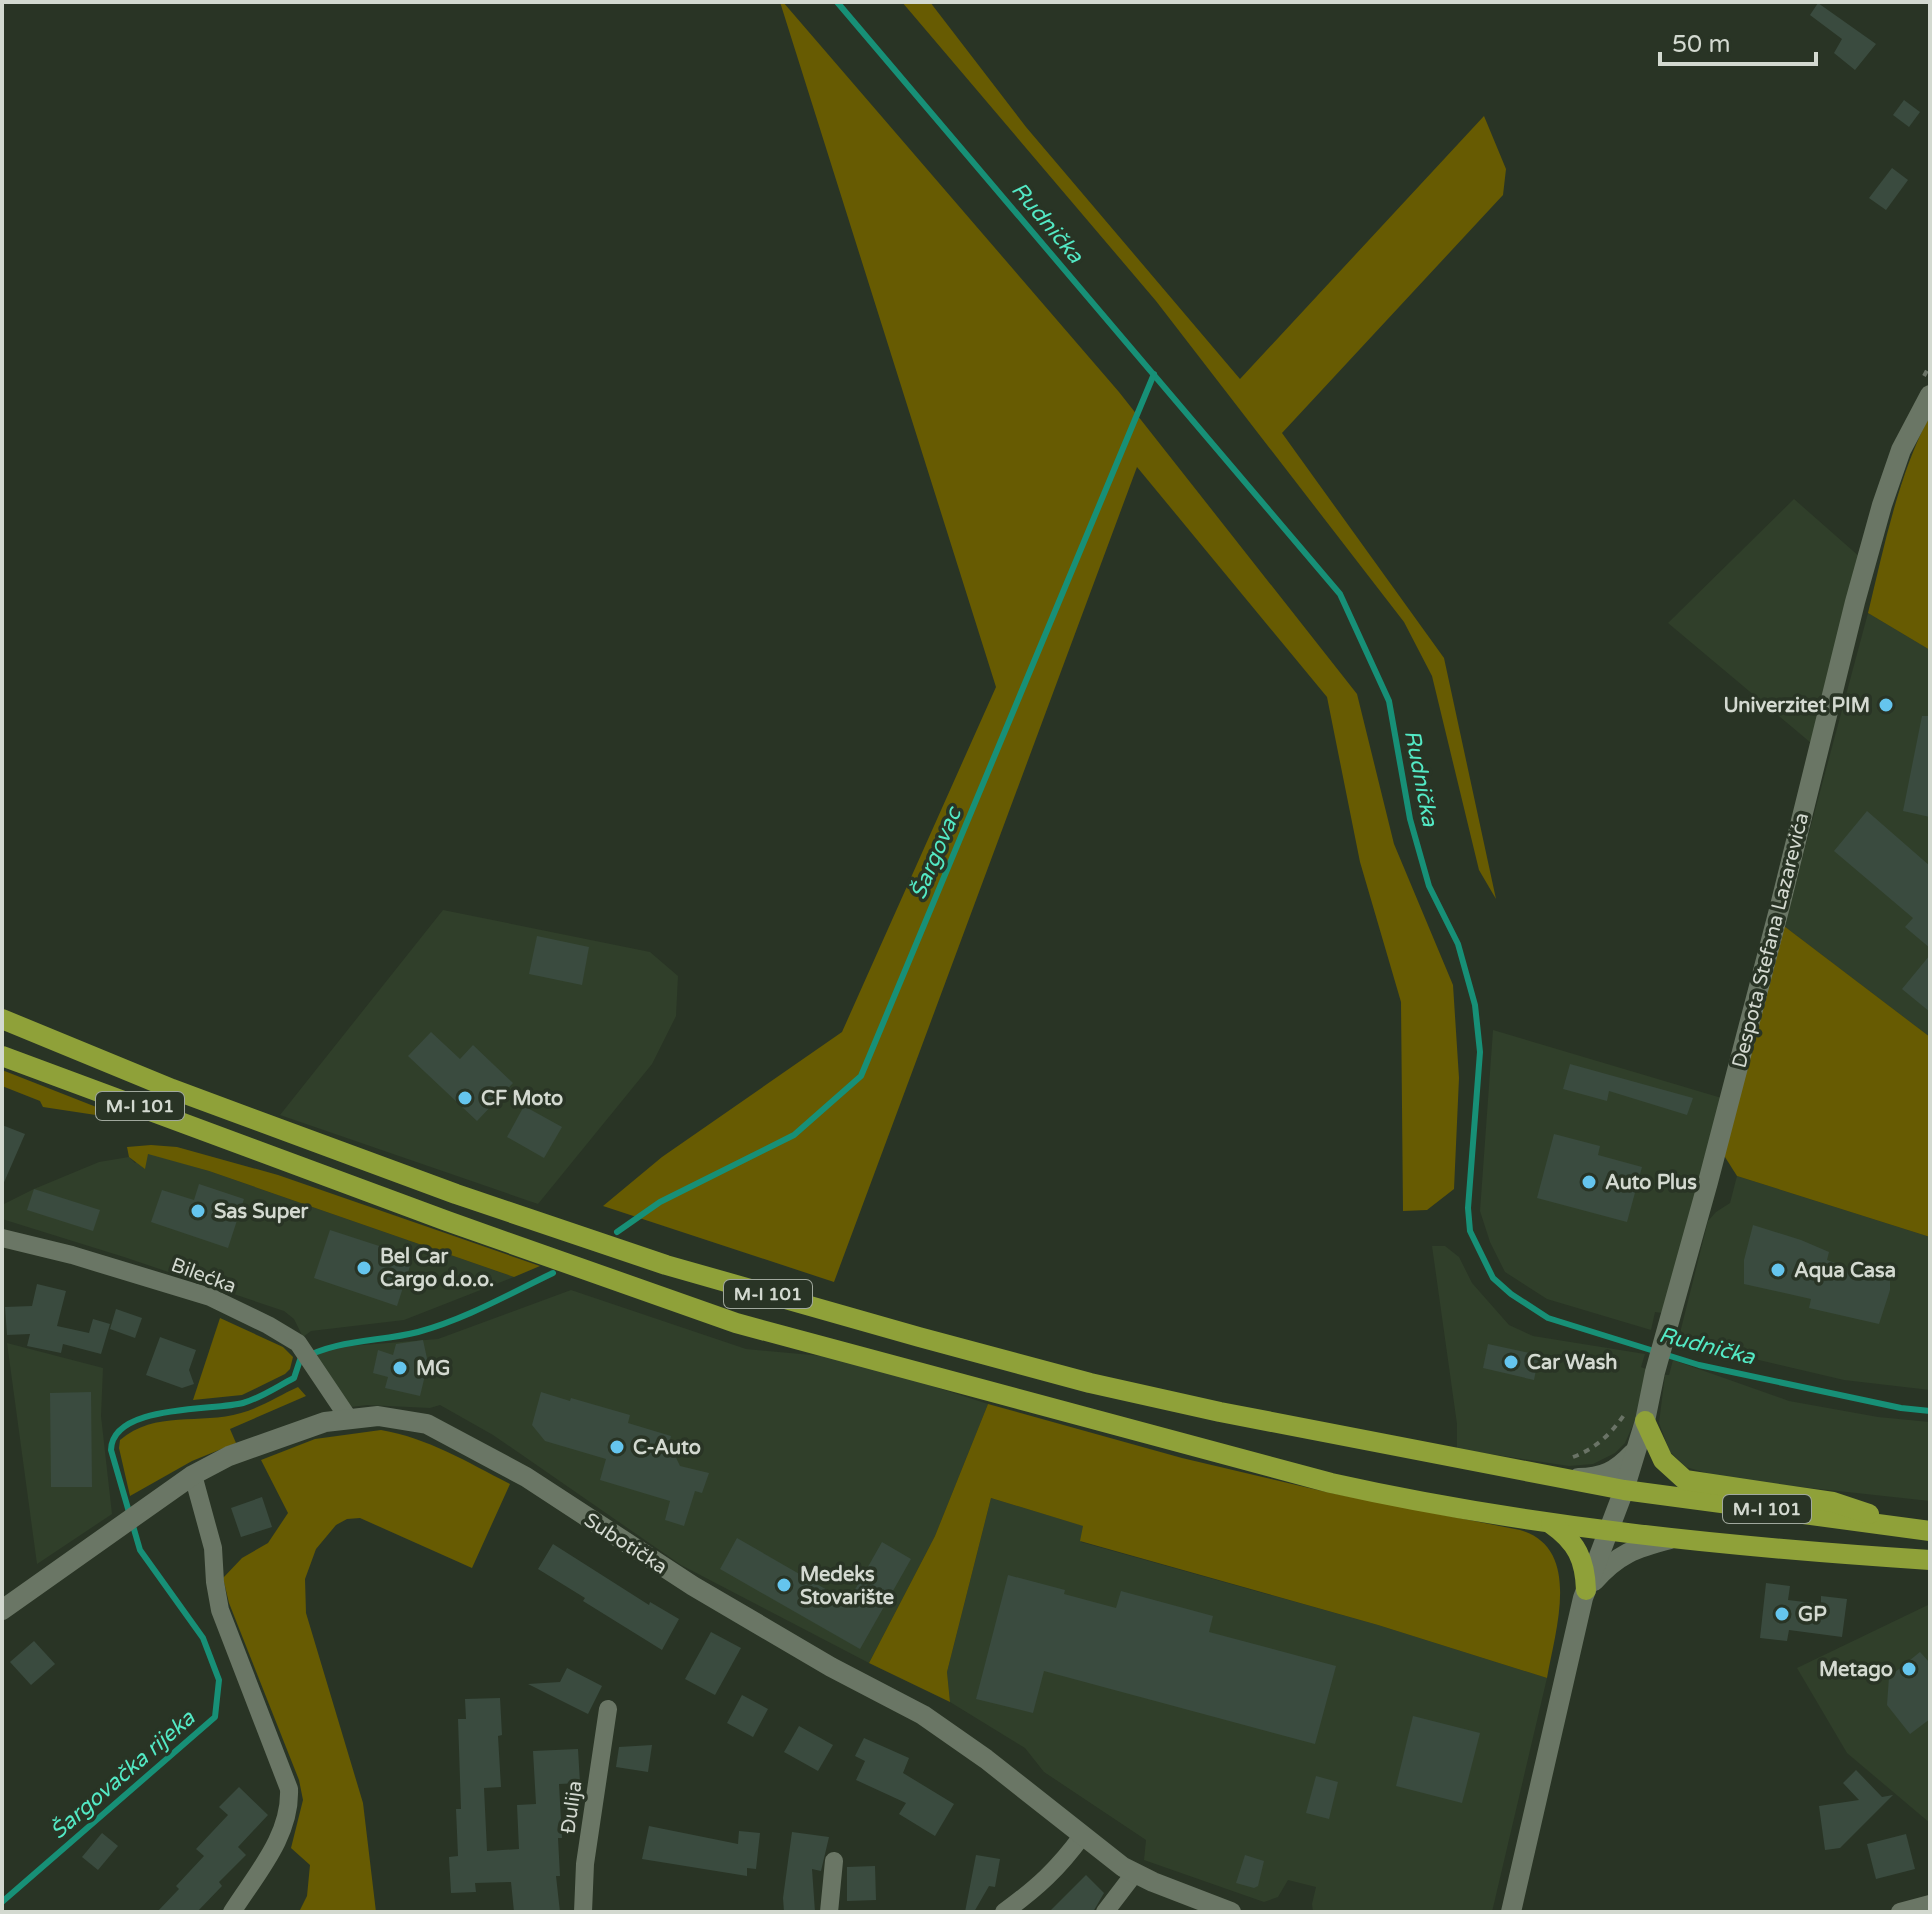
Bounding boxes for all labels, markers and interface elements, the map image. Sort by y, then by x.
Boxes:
scale bar [1660,16,1816,66]
text: 50 m [1672,30,1730,59]
water label: Rudnička [1006,177,1089,269]
place label: Univerzitet PIM [1724,694,1870,718]
marker: Univerzitet PIM [1877,696,1895,714]
water label: Rudnička [1399,728,1443,829]
water label: Šargovac [905,802,968,903]
street label: Despota Stefana Lazarevića [1728,810,1814,1070]
place label: CF Moto [481,1087,563,1111]
marker: CF Moto [456,1089,474,1107]
road number: M-I 101 [96,1092,184,1120]
place label: Auto Plus [1605,1171,1697,1195]
marker: Auto Plus [1580,1173,1598,1191]
place label: Sas Super [214,1200,309,1224]
marker: Sas Super [189,1202,207,1220]
place label: Bel Car Cargo d.o.o. [380,1245,494,1292]
street label: Bilećka [168,1253,240,1299]
marker: Bel Car Cargo d.o.o. [355,1259,373,1277]
place label: Aqua Casa [1794,1259,1896,1283]
marker: Aqua Casa [1769,1261,1787,1279]
road number: M-I 101 [724,1280,812,1308]
water label: Rudnička [1656,1322,1758,1371]
place label: Car Wash [1527,1351,1617,1375]
marker: Car Wash [1502,1353,1520,1371]
place label: MG [416,1357,450,1381]
marker: MG [391,1359,409,1377]
place label: C-Auto [633,1436,701,1460]
marker: C-Auto [608,1438,626,1456]
road number: M-I 101 [1723,1495,1811,1523]
street label: Subotička [579,1508,672,1580]
place label: Medeks Stovarište [800,1563,894,1610]
marker: Medeks Stovarište [775,1576,793,1594]
place label: GP [1798,1603,1827,1627]
marker: GP [1773,1605,1791,1623]
place label: Metago [1819,1658,1893,1682]
marker: Metago [1900,1660,1918,1678]
water label: Šargovačka rijeka [45,1705,201,1844]
street label: Đulija [556,1779,588,1835]

